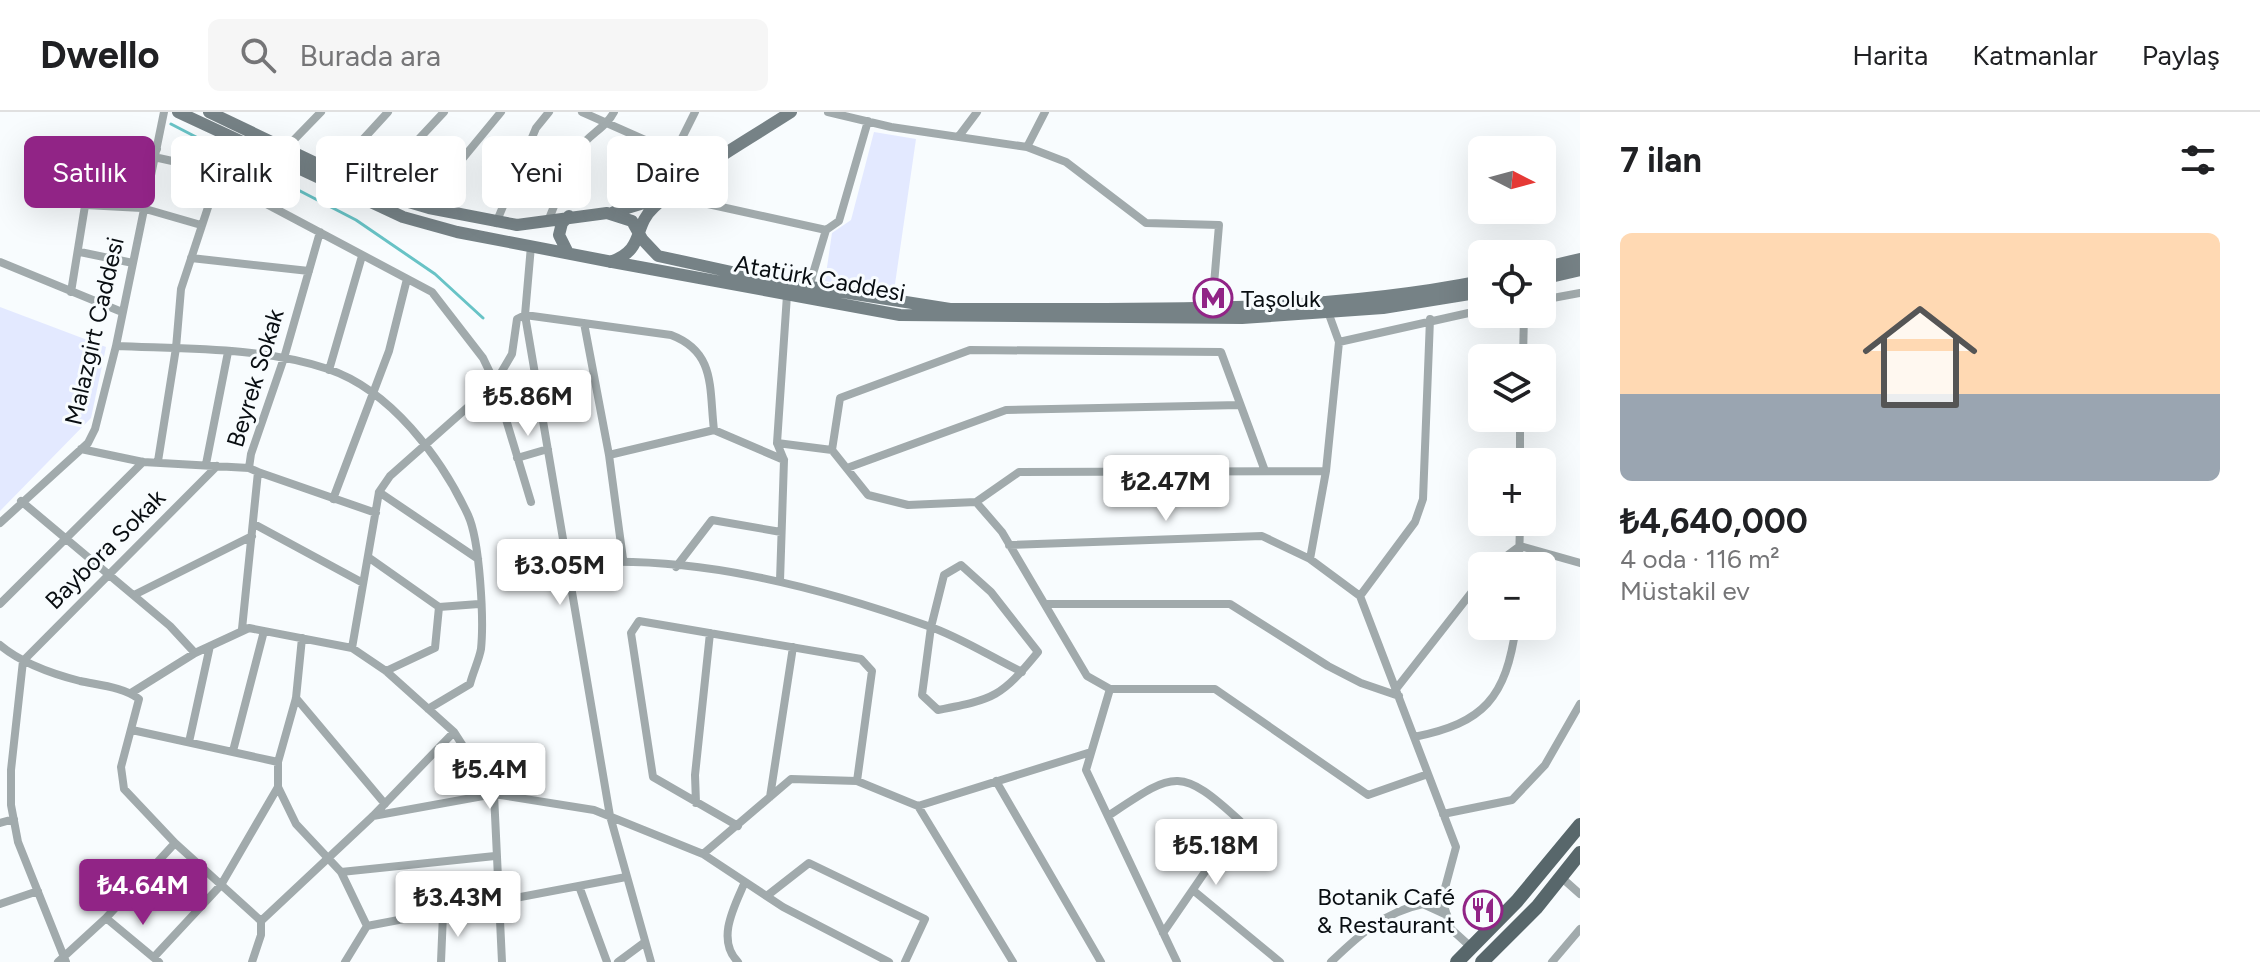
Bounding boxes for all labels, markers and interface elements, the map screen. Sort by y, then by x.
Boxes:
search box [208,19,768,91]
text: Dwello [40,32,160,78]
icon: search [236,33,280,77]
text: Burada ara [300,37,441,74]
text: Harita [1852,38,1928,72]
text: Katmanlar [1972,38,2098,72]
text: Paylaş [2142,38,2220,72]
chip: Satılık [24,136,155,208]
chip: Kiralık [171,136,300,208]
chip: Filtreler [316,136,466,208]
chip: Yeni [482,136,591,208]
chip: Daire [607,136,728,208]
north arrow [1468,136,1556,224]
map controls [1468,136,1556,640]
icon: filters [2176,138,2220,182]
text: 7 ilan [1620,140,1702,181]
street label: Malazgirt Caddesi [58,234,130,428]
button: locate [1468,240,1556,328]
street label: Atatürk Caddesi [732,249,908,307]
metro station icon: Taşoluk [1192,277,1234,319]
place label: Taşoluk [1241,284,1321,313]
icon: home [1848,285,1992,429]
street label: Beyrek Sokak [220,305,290,451]
button: layers [1468,344,1556,432]
pin: ₺5.86M [463,370,593,438]
text: ₺5.86M [483,380,573,412]
button: + [1468,448,1556,536]
pin: ₺2.47M [1101,455,1231,523]
text: ₺2.47M [1121,465,1211,497]
street label: Baybora Sokak [39,483,171,615]
text: ₺4,640,000 [1620,501,1808,542]
pin: ₺3.05M [495,539,625,607]
text: 4 oda · 116 m² [1620,543,1780,575]
text: ₺3.05M [515,549,605,581]
button: − [1468,552,1556,640]
text: Müstakil ev [1620,575,1750,607]
pin: ₺5.4M [434,743,546,811]
text: ₺5.4M [452,753,528,785]
pin: ₺5.18M [1151,819,1281,887]
text: ₺5.18M [1173,829,1259,861]
pin: ₺4.64M [78,859,208,927]
text: ₺4.64M [97,869,189,901]
pin: ₺3.43M [393,871,523,939]
text: ₺3.43M [414,881,502,913]
place label: Botanik Café & Restaurant [1317,882,1455,939]
restaurant icon: Botanik Café & Restaurant [1462,889,1504,931]

